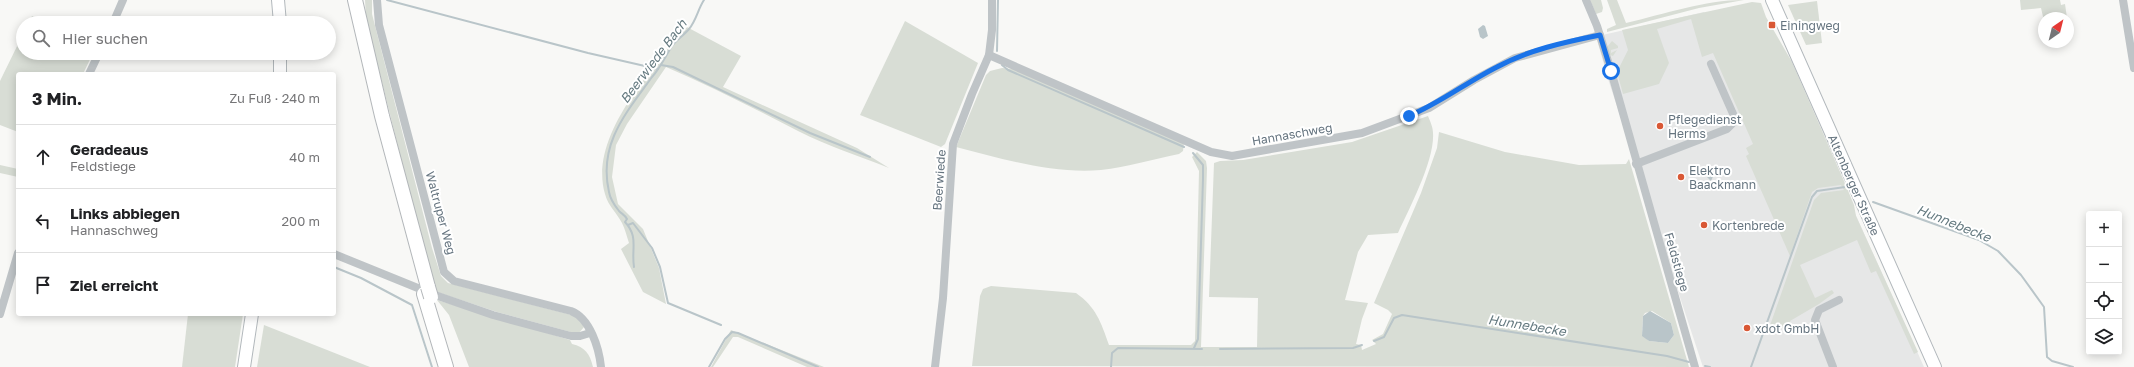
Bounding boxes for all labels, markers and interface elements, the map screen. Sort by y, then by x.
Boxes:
north arrow [2038,12,2074,48]
water label: Beerwiede Bach [616,15,690,106]
search box [16,16,336,60]
place label: Einingweg [1780,18,1840,33]
marker: Einingweg [1767,20,1777,30]
icon: search [30,27,52,49]
text: Hier suchen [62,29,148,47]
route start [1602,62,1620,80]
text: 3 Min. [32,88,82,109]
text: Zu Fuß · 240 m [230,90,320,106]
route end [1400,107,1418,125]
place label: Pflegedienst Herms [1668,112,1742,141]
street label: Hannaschweg [1251,120,1333,148]
marker: Pflegedienst Herms [1655,121,1665,131]
street label: Altenberger Straße [1825,132,1883,238]
text: Geradeaus [70,140,148,158]
icon: ahead [32,146,54,168]
text: 40 m [289,149,320,165]
street label: Beerwiede [929,149,949,211]
text: Feldstiege [70,158,136,174]
place label: Elektro Baackmann [1689,163,1756,192]
street label: Waltruper Weg [423,170,459,256]
marker: Elektro Baackmann [1676,172,1686,182]
water label: Hunnebecke [1915,201,1995,246]
text: Links abbiegen [70,204,180,222]
icon: left [32,210,54,232]
map controls [2086,211,2122,355]
button: + [2086,211,2122,247]
text: 200 m [282,213,320,229]
place label: Kortenbrede [1712,218,1785,233]
marker: Kortenbrede [1699,220,1709,230]
text: Hannaschweg [70,222,158,238]
street label: Feldstiege [1661,231,1693,293]
button: − [2086,247,2122,283]
icon: arrive [32,274,54,296]
text: Ziel erreicht [70,276,158,294]
button: locate [2086,283,2122,319]
water label: Hunnebecke [1487,311,1568,339]
button: layers [2086,319,2122,355]
place label: xdot GmbH [1755,321,1819,336]
marker: xdot GmbH [1742,323,1752,333]

